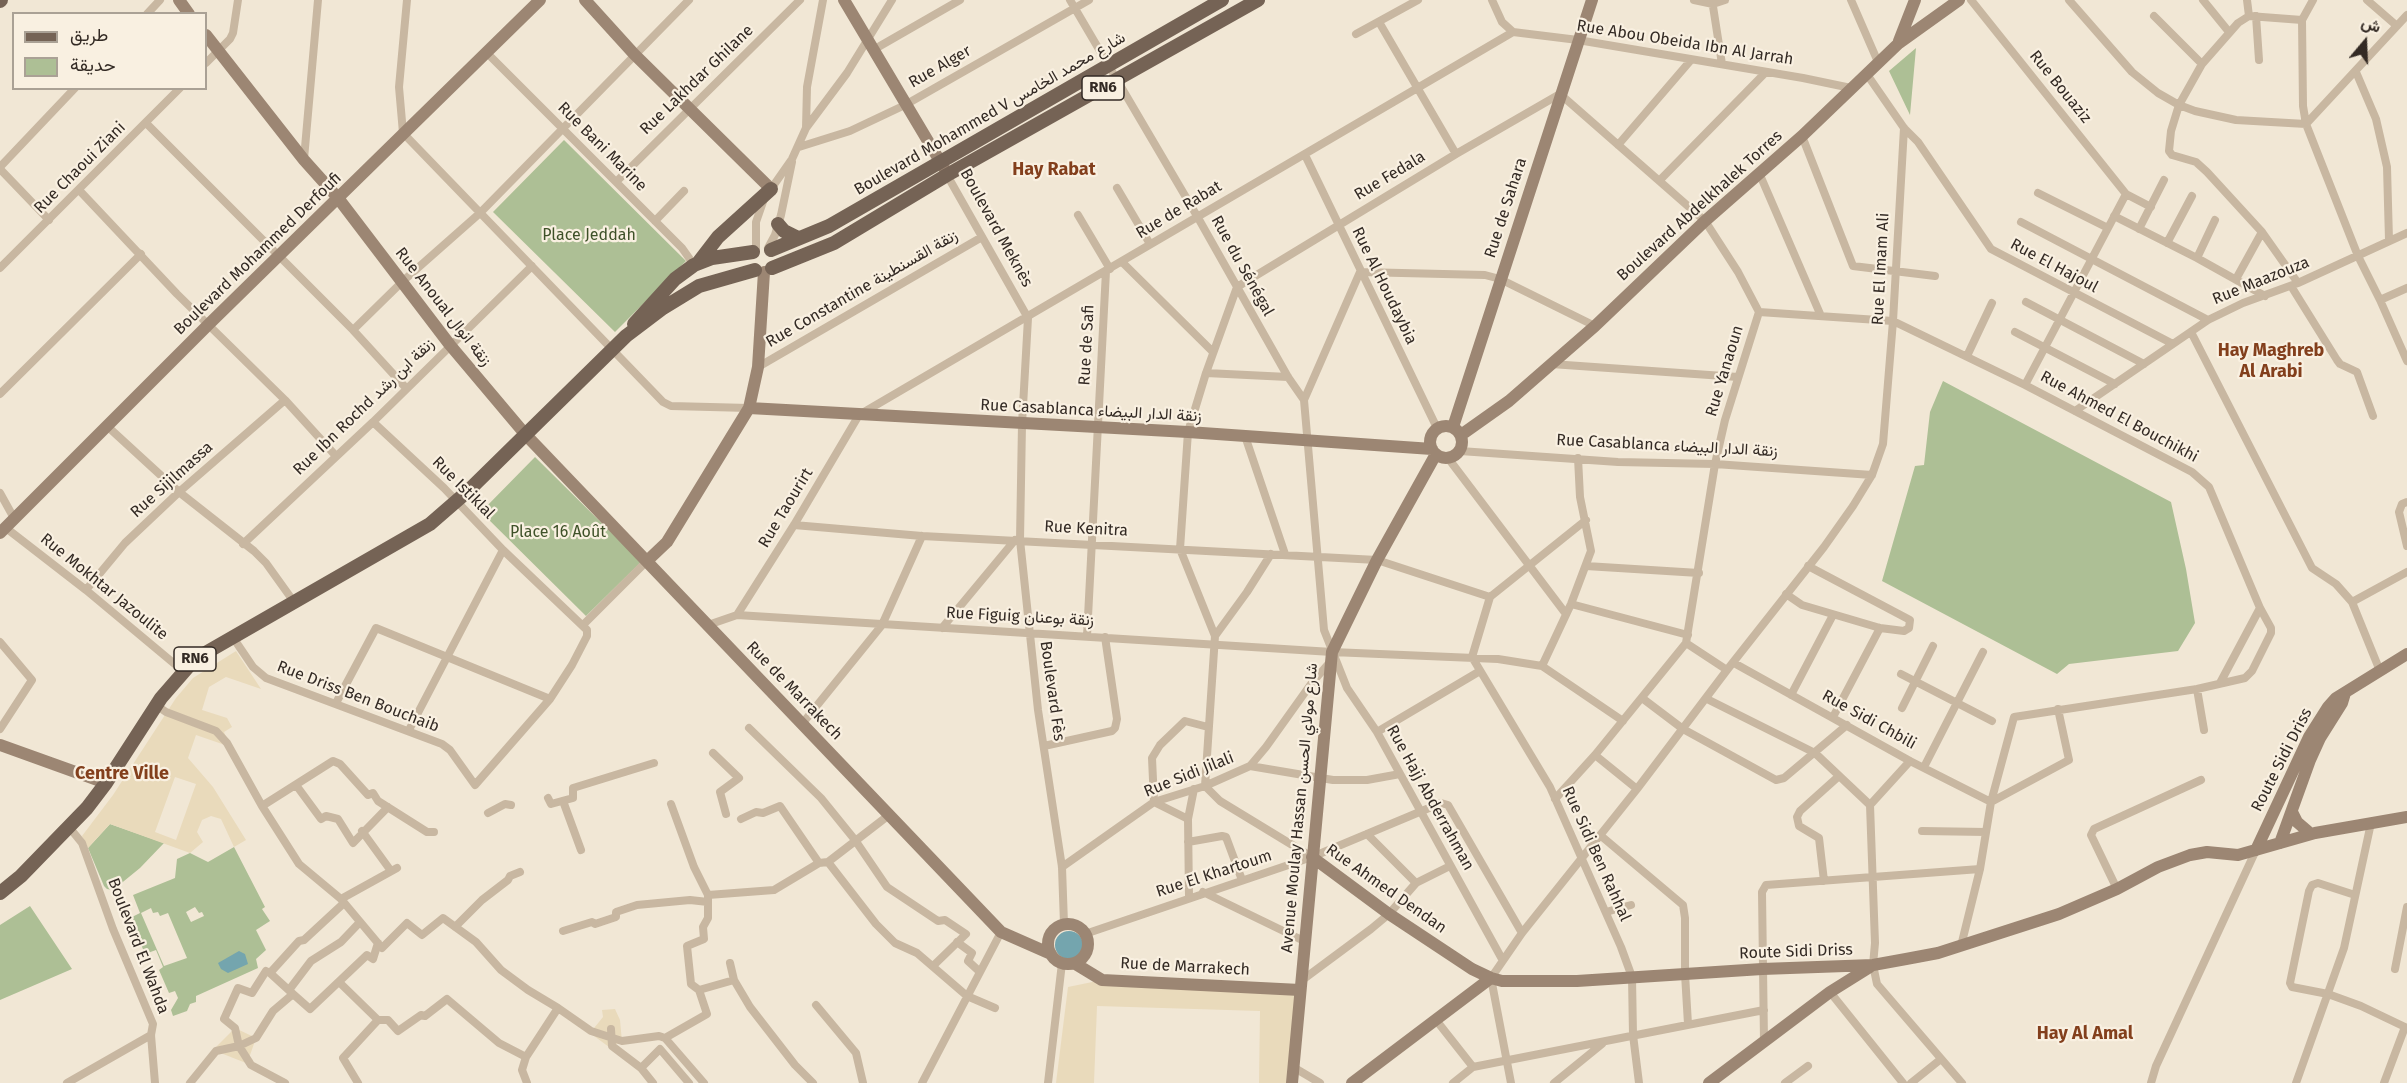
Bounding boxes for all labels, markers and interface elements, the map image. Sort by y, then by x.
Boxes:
legend [12,12,207,90]
north arrow [2335,12,2395,72]
text: ش [2359,12,2383,37]
street label: Rue Abou Obeida Ibn Al Jarrah [1575,16,1795,70]
street label: Rue Lakhdar Ghilane [636,21,758,139]
text: طريق [70,24,108,46]
street label: Boulevard Mohammed V شارع محمد الخامس [851,28,1129,200]
street label: Rue Alger [905,41,975,93]
street label: Rue Bouaziz [2025,47,2095,127]
text: حديقة [70,54,116,76]
road number: RN6 [1082,76,1124,100]
street label: Rue Bani Marine [553,98,651,196]
street label: Rue Chaoui Ziani [30,118,130,218]
street label: Boulevard Abdelkhalek Torres [1613,127,1787,285]
street label: Rue Fedala [1351,147,1429,205]
street label: Rue de Sahara [1481,155,1531,261]
district label: Hay Rabat [1012,159,1096,181]
street label: Boulevard Meknès [956,165,1036,291]
street label: Boulevard Mohammed Derfoufi [170,169,346,339]
street label: Rue de Rabat [1133,177,1225,243]
street label: Rue du Sénégal [1206,212,1278,320]
street label: Rue El Imam Ali [1868,212,1894,326]
street label: Rue Al Houdaybia [1347,224,1421,348]
park label: Place Jeddah [542,226,636,246]
street label: Rue Constantine زنقة القسنطينة [763,226,961,352]
street label: Rue El Hajoul [2007,235,2101,297]
street label: Rue Anoual زنقة انوال [391,244,495,370]
street label: Rue Maazouza [2210,253,2312,309]
street label: Rue de Safi [1075,304,1099,386]
street label: Rue Yanaoun [1702,323,1748,419]
street label: Rue Ibn Rochd زنقة ابن رشد [290,335,438,479]
district label: Hay Maghreb Al Arabi [2218,340,2324,382]
street label: Rue Ahmed El Bouchikhi [2037,367,2201,467]
street label: Rue Casablanca زنقة الدار البيضاء [980,396,1202,426]
street label: Rue Casablanca زنقة الدار البيضاء [1556,431,1778,461]
street label: Rue Sijilmassa [127,438,217,522]
street label: Rue Istiklal [428,453,498,523]
street label: Rue Taourirt [755,465,817,551]
street label: Rue Kenitra [1044,517,1128,541]
park label: Place 16 Août [510,523,606,543]
street label: Rue Mokhtar Jazoulite [36,530,172,644]
street label: Rue Figuig زنقة بوعنان [945,604,1095,630]
street label: Rue de Marrakech [742,638,846,744]
street label: Boulevard Fès [1035,640,1069,742]
road number: RN6 [174,647,216,671]
street label: Rue Driss Ben Bouchaib [274,657,442,737]
street label: Avenue Moulay Hassan شارع مولاي الحسن [1278,662,1322,954]
street label: Rue Sidi Chbili [1818,686,1920,754]
street label: Route Sidi Driss [2248,705,2316,815]
street label: Rue Hajj Abderrahman [1382,722,1478,874]
street label: Rue Sidi Jilali [1141,748,1237,802]
district label: Centre Ville [75,763,169,785]
street label: Rue Sidi Ben Rahhal [1558,784,1634,924]
street label: Rue Ahmed Dendan [1322,840,1450,938]
street label: Rue El Khartoum [1154,846,1274,902]
street label: Boulevard El Wahda [103,875,173,1017]
street label: Route Sidi Driss [1739,940,1853,964]
street label: Rue de Marrakech [1120,954,1250,980]
district label: Hay Al Amal [2037,1023,2133,1045]

